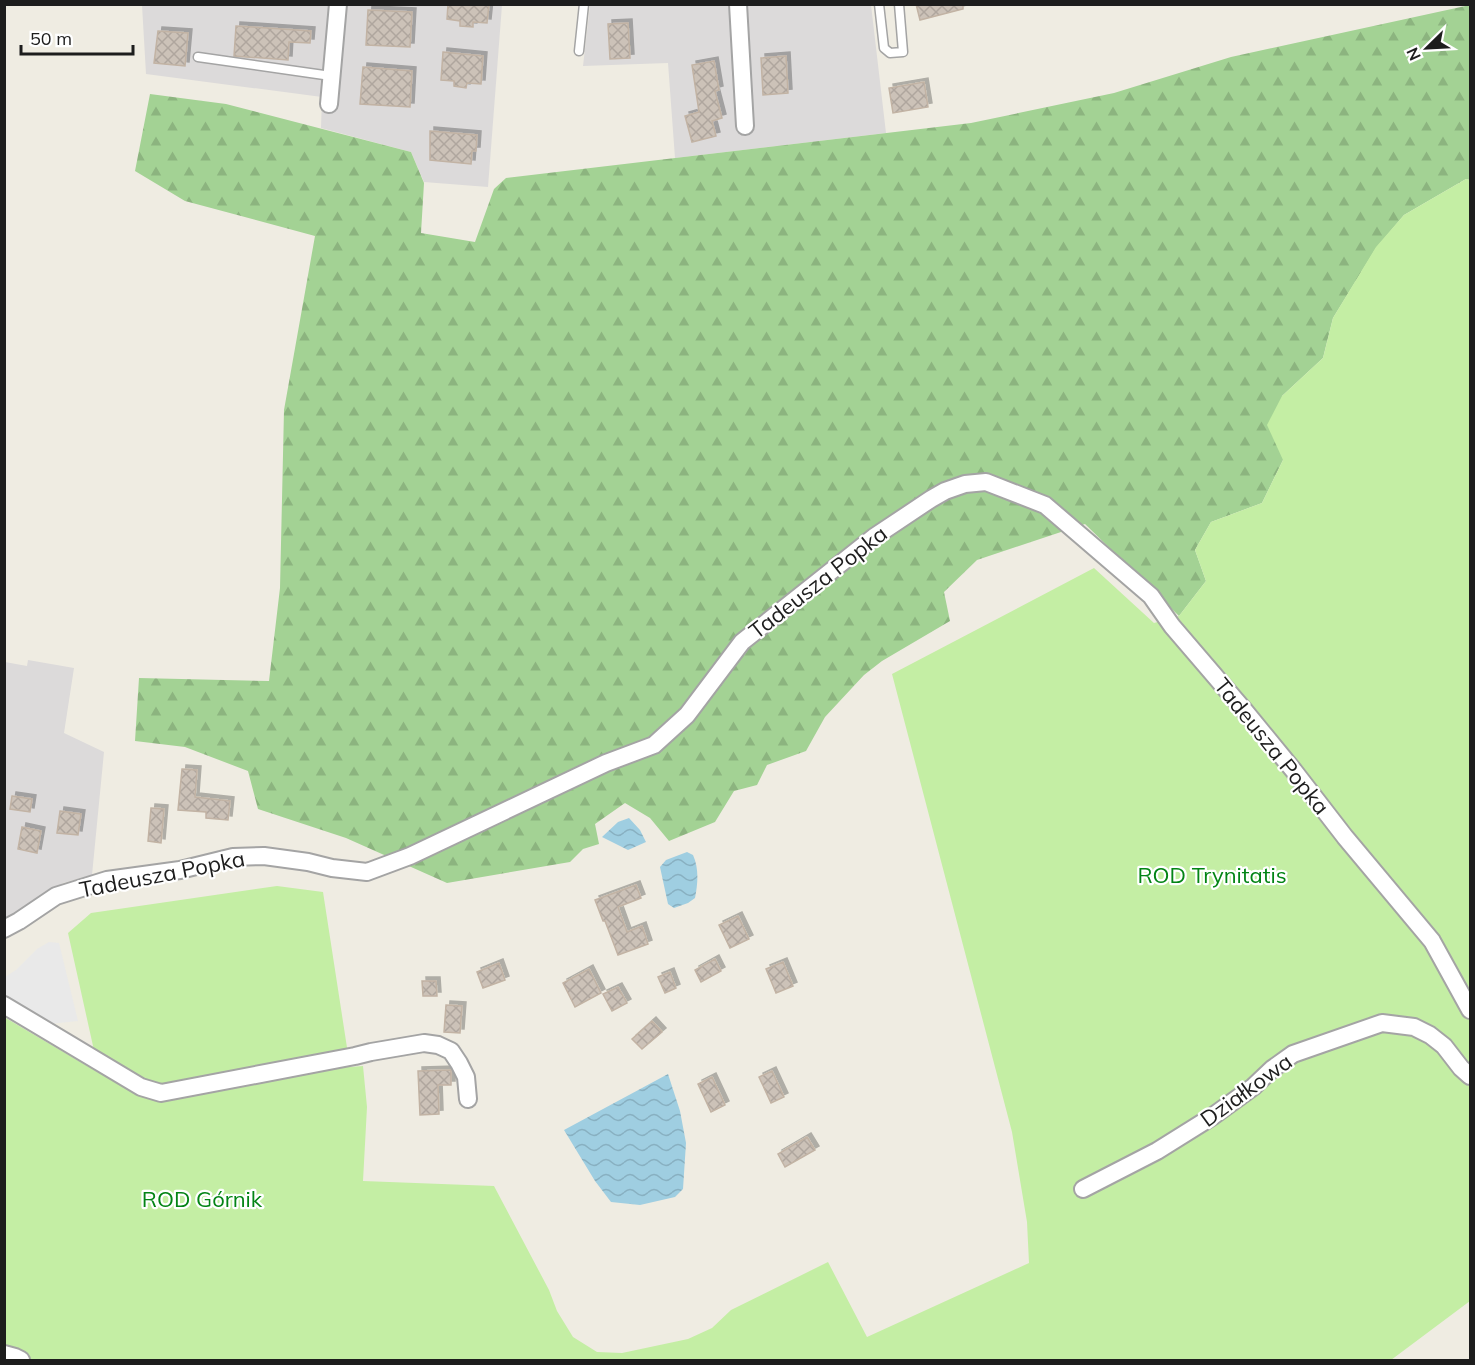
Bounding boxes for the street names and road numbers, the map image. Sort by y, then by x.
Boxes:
street label: Tadeusza Popka [743,519,893,645]
street label: Tadeusza Popka [1208,672,1336,820]
street label: Tadeusza Popka [77,844,247,904]
street label: Działkowa [1194,1047,1298,1133]

